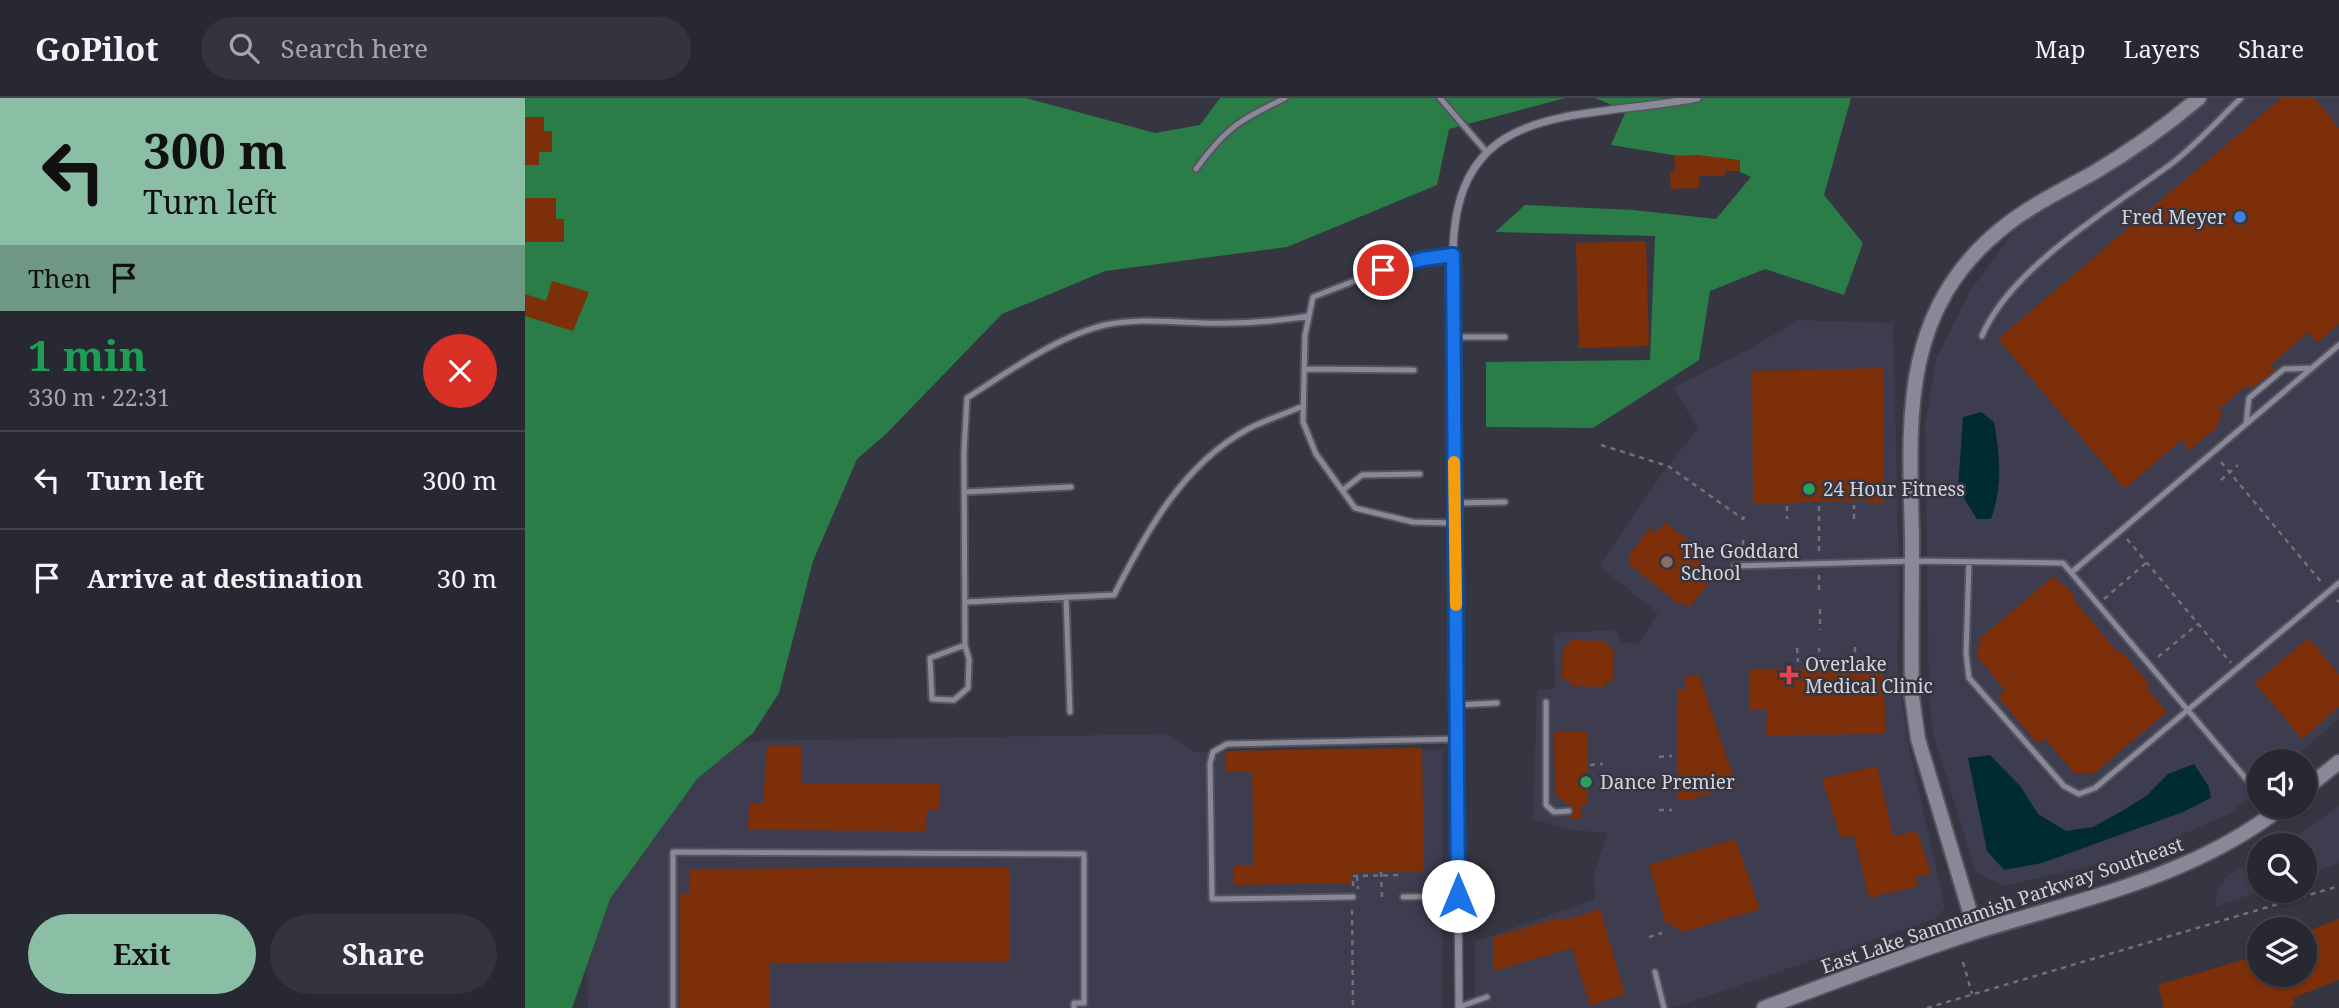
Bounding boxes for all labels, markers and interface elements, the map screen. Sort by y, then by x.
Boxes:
search box [201,17,691,80]
text: GoPilot [35,26,159,71]
icon: search [225,29,263,67]
text: Search here [281,30,428,66]
text: Map [2035,32,2086,65]
text: Layers [2124,32,2200,65]
text: Share [2238,32,2304,65]
text: 300 m [143,117,287,183]
icon: left [28,126,119,217]
text: Turn left [143,180,277,223]
place label: Fred Meyer [2121,204,2226,230]
marker: Fred Meyer [2232,209,2248,225]
pin [1353,240,1413,300]
icon: arrive [1364,251,1402,289]
icon: arrive [105,259,143,297]
text: Then [28,260,91,296]
text: 1 min [28,326,147,383]
button: close [423,334,497,408]
text: 330 m · 22:31 [28,381,170,413]
icon: left [28,461,66,499]
text: Turn left [87,462,204,498]
text: 300 m [422,462,497,498]
place label: 24 Hour Fitness [1823,476,1965,502]
marker: 24 Hour Fitness [1801,481,1817,497]
place label: The Goddard School [1681,538,1799,586]
marker: The Goddard School [1659,554,1675,570]
icon: arrive [28,559,66,597]
text: Arrive at destination [87,560,363,596]
text: 30 m [437,560,497,596]
place label: Overlake Medical Clinic [1805,651,1933,699]
marker: Overlake Medical Clinic [1779,665,1799,685]
map controls [2247,749,2317,987]
button: sound [2247,749,2317,819]
place label: Dance Premier [1600,769,1735,795]
marker: Dance Premier [1578,774,1594,790]
street label: East Lake Sammamish Parkway Southeast [1818,831,2187,979]
button: search [2247,833,2317,903]
position arrow [1421,859,1495,933]
button: Exit [28,914,256,994]
button: Share [270,914,497,994]
button: layers [2247,917,2317,987]

